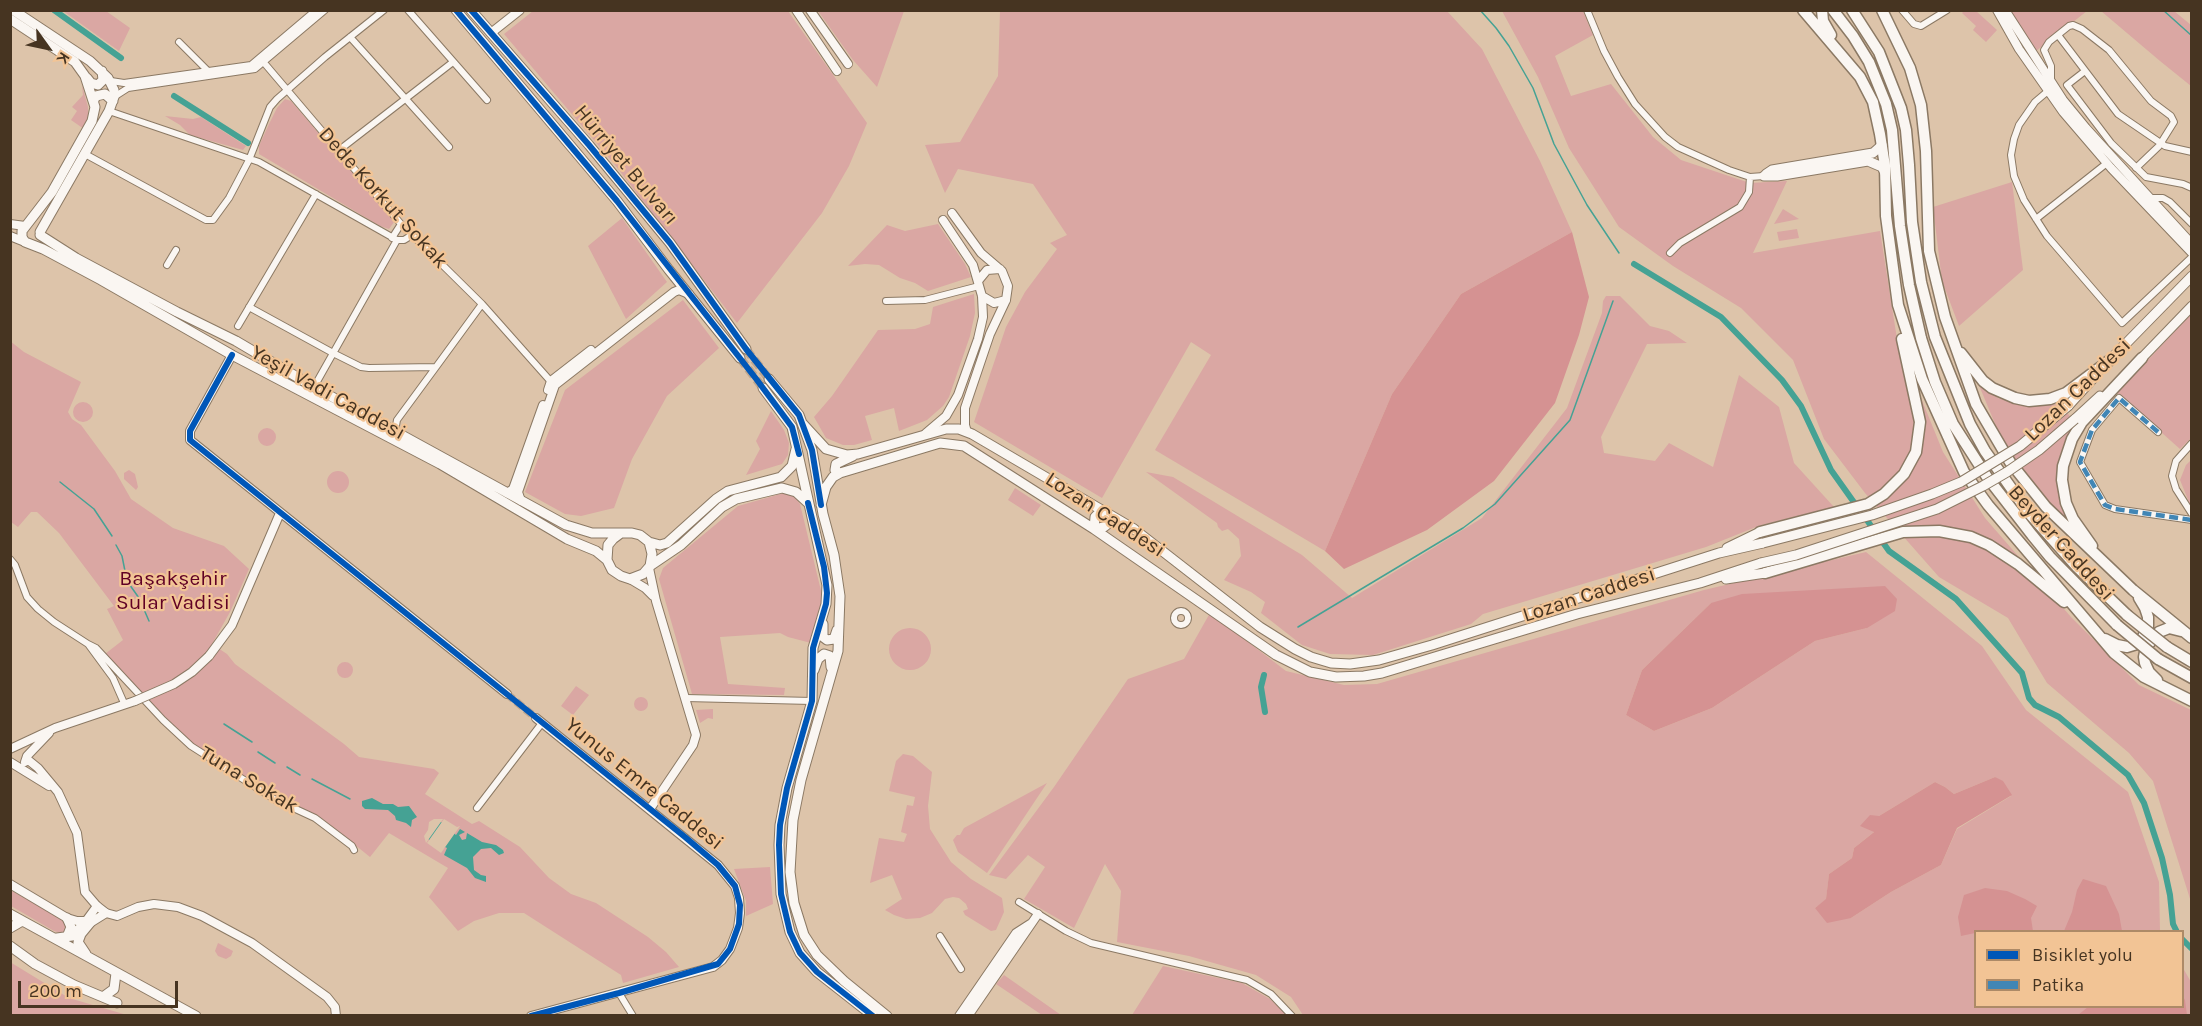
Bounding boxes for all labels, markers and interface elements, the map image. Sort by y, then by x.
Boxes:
north arrow [18,18,78,78]
text: K [53,49,74,68]
street label: Hürriyet Bulvarı [568,100,684,230]
street label: Dede Korkut Sokak [313,122,453,274]
street label: Lozan Caddesi [2020,333,2136,447]
street label: Yeşil Vadi Caddesi [246,340,410,446]
street label: Lozan Caddesi [1040,467,1170,563]
street label: Beyder Caddesi [2003,480,2119,606]
street label: Lozan Caddesi [1520,562,1658,628]
park label: Başakşehir Sular Vadisi [116,566,230,616]
street label: Yunus Emre Caddesi [560,712,728,856]
street label: Tuna Sokak [195,741,303,819]
legend [1974,930,2184,1008]
text: Bisiklet yolu [2032,944,2133,966]
scale bar [21,969,182,1007]
text: Patika [2032,974,2084,996]
text: 200 m [29,980,82,1002]

